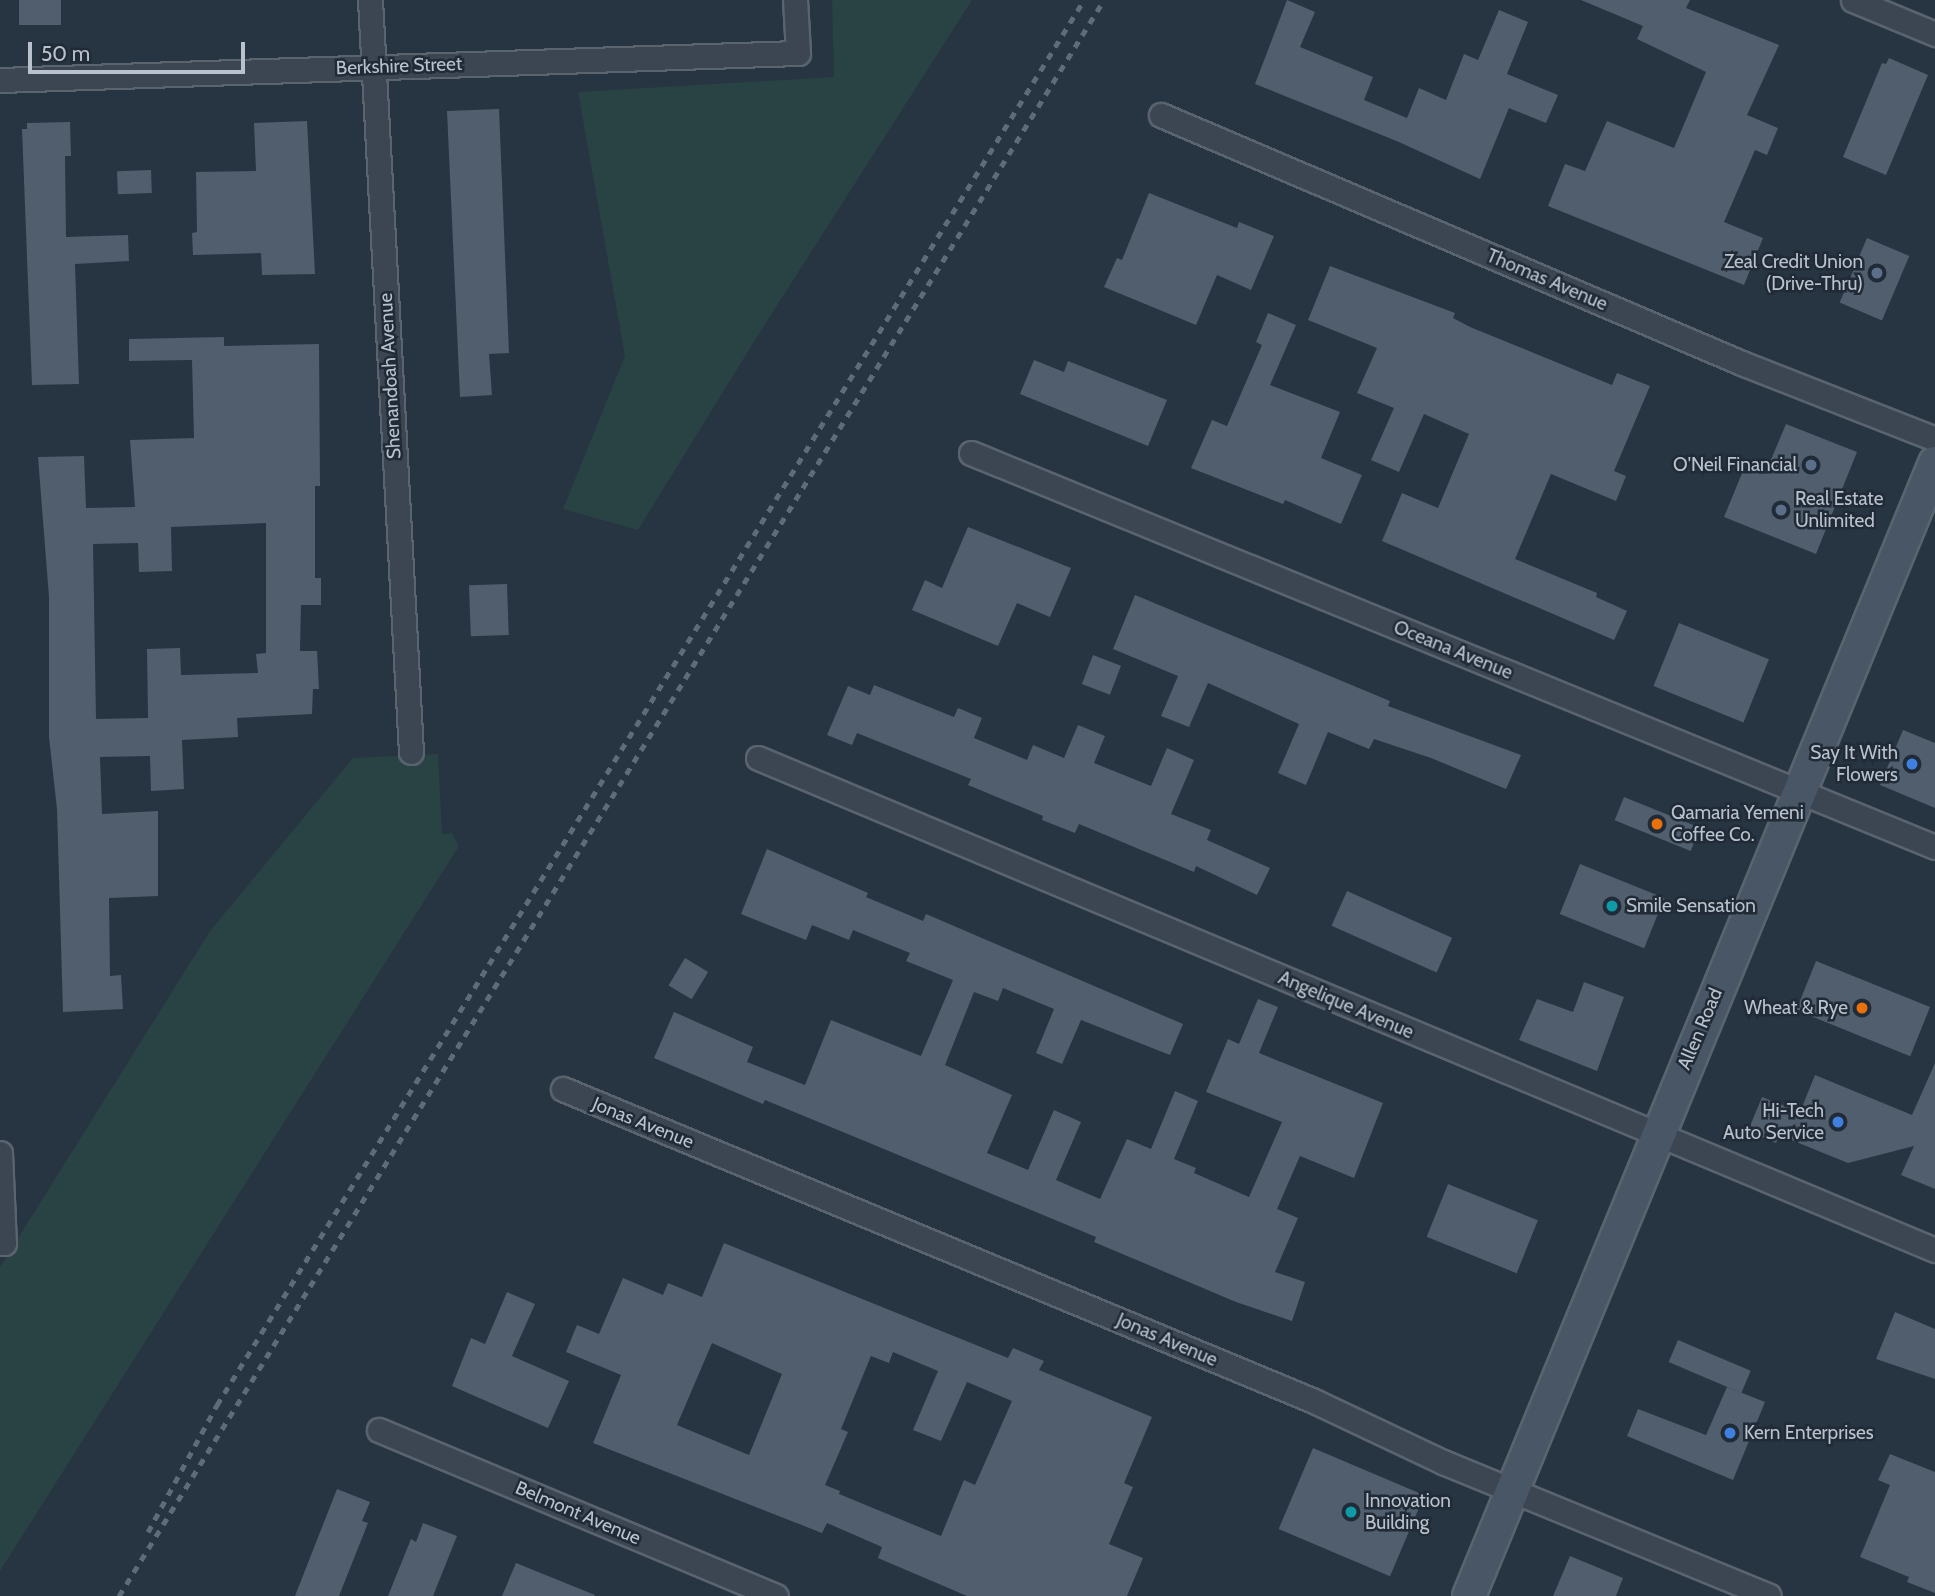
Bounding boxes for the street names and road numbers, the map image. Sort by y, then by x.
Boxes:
street label: Berkshire Street [335,52,463,80]
street label: Thomas Avenue [1483,244,1611,316]
street label: Shenandoah Avenue [374,292,406,460]
street label: Oceana Avenue [1390,616,1516,684]
street label: Angelique Avenue [1275,966,1417,1044]
street label: Allen Road [1673,985,1727,1073]
street label: Jonas Avenue [589,1092,697,1154]
street label: Jonas Avenue [1113,1309,1221,1371]
street label: Belmont Avenue [512,1476,644,1550]

